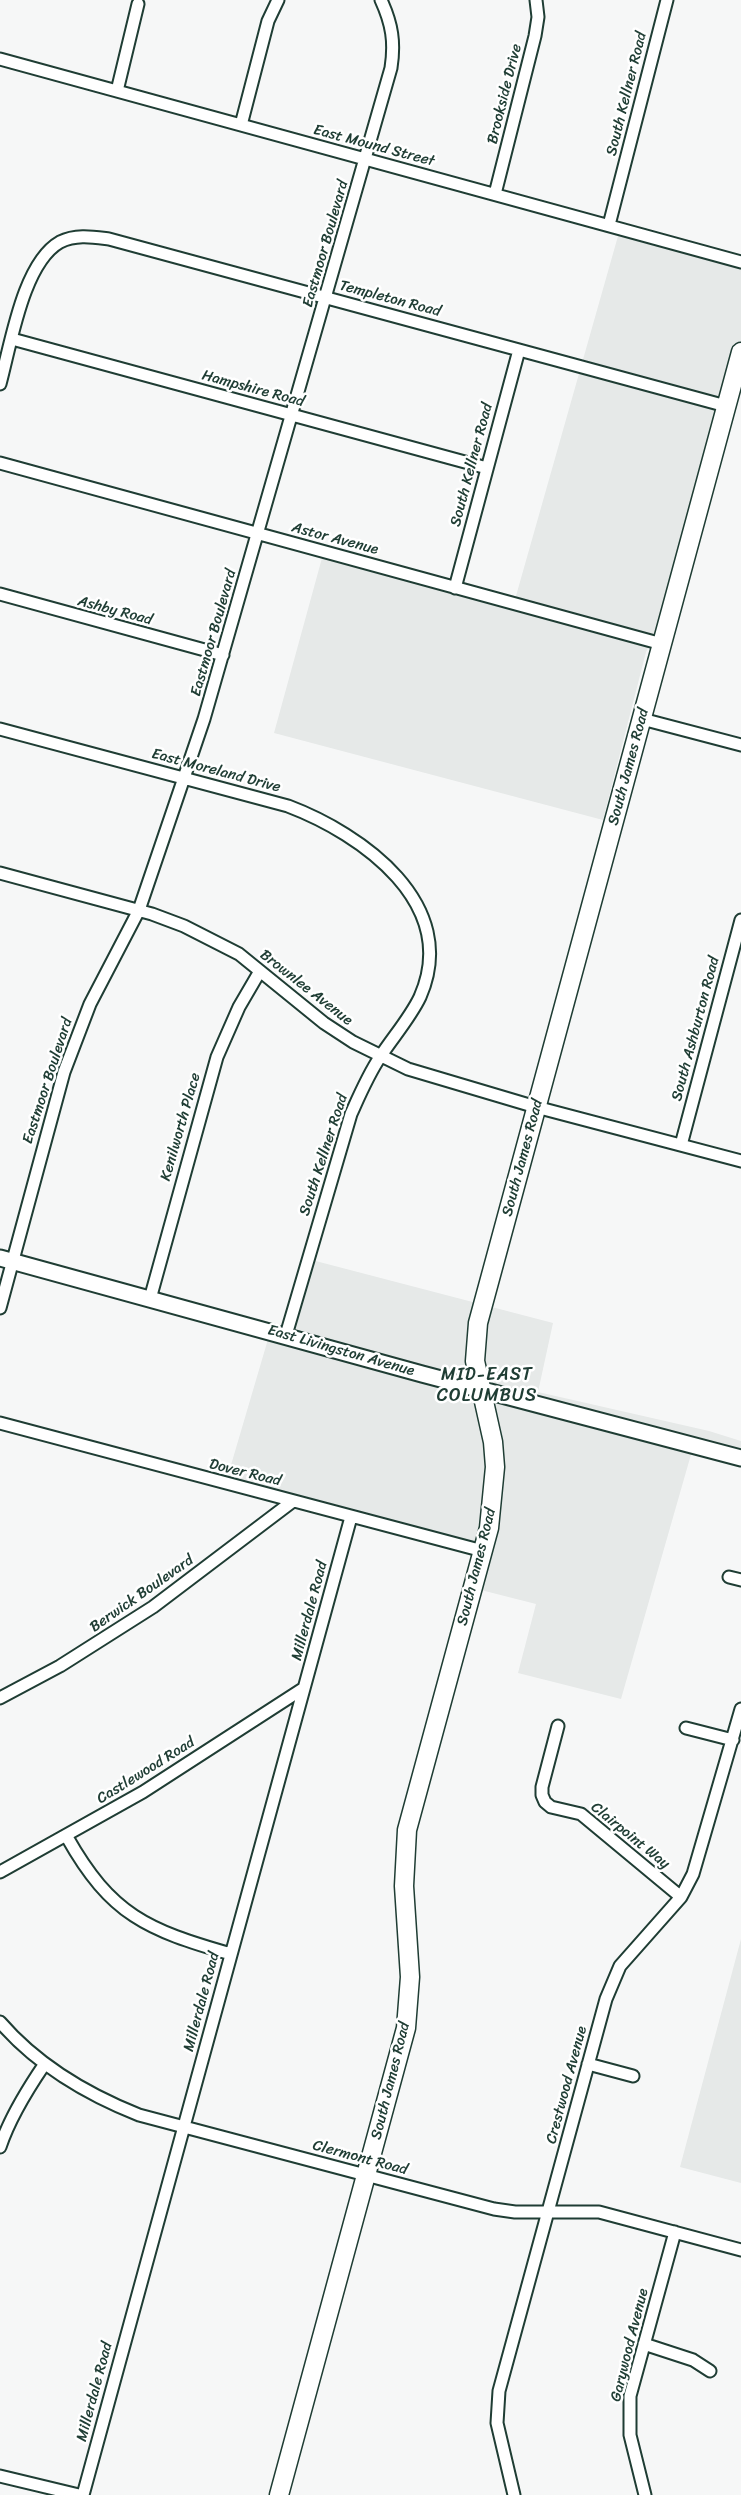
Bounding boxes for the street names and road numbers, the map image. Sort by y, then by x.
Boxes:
street label: South Kellner Road [603,30,651,158]
street label: Brookside Drive [484,42,526,146]
street label: East Mound Street [311,121,437,171]
street label: Eastmoor Boulevard [299,179,353,309]
street label: Templeton Road [337,277,443,321]
street label: Hampshire Road [200,367,306,411]
street label: South Kellner Road [447,401,497,529]
street label: Astor Avenue [290,519,380,559]
street label: Eastmoor Boulevard [187,568,241,698]
street label: Ashby Road [76,592,154,630]
street label: South James Road [605,707,653,827]
street label: East Moreland Drive [150,745,282,797]
street label: Brownlee Avenue [256,946,356,1030]
street label: South Ashburton Road [668,955,724,1103]
street label: Eastmoor Boulevard [19,1016,77,1146]
street label: Kenilworth Place [157,1071,205,1183]
street label: South Kellner Road [296,1092,352,1218]
street label: South James Road [499,1098,547,1218]
street label: East Livingston Avenue [266,1321,416,1381]
street label: Dover Road [207,1455,283,1491]
street label: South James Road [454,1507,500,1627]
street label: Berwick Boulevard [87,1552,197,1636]
street label: Millerdale Road [288,1559,332,1663]
street label: Castlewood Road [94,1734,198,1808]
street label: Clairpoint Way [587,1799,673,1873]
street label: Millerdale Road [180,1950,224,2054]
street label: South James Road [368,2021,414,2141]
street label: Crestwood Avenue [543,2024,591,2146]
street label: Clermont Road [311,2137,409,2179]
street label: Garywood Avenue [607,2287,653,2403]
street label: Millerdale Road [73,2340,117,2444]

